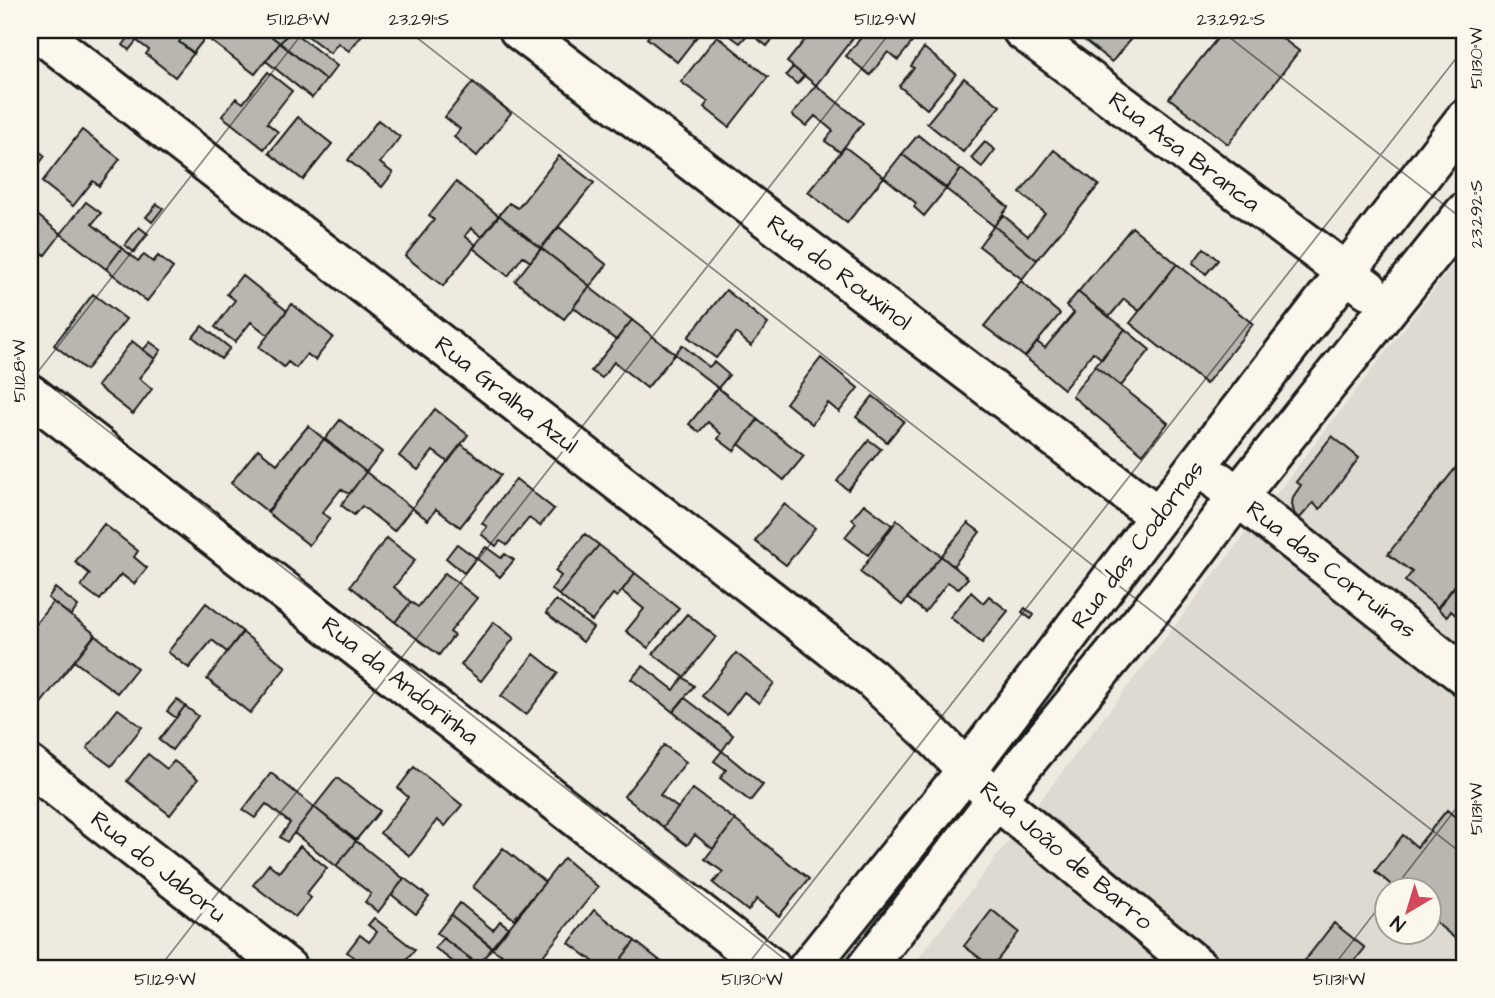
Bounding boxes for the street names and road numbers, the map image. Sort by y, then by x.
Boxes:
street label: Rua Asa Branca [1101,84,1267,220]
street label: Rua do Rouxinol [759,207,919,339]
street label: Rua Gralha Azul [427,328,585,462]
street label: Rua das Codornas [1063,454,1213,636]
street label: Rua das Corruíras [1239,493,1423,647]
street label: Rua da Andorinha [314,609,486,753]
street label: Rua João de Barro [972,773,1160,939]
street label: Rua do Jaboru [83,803,233,931]

